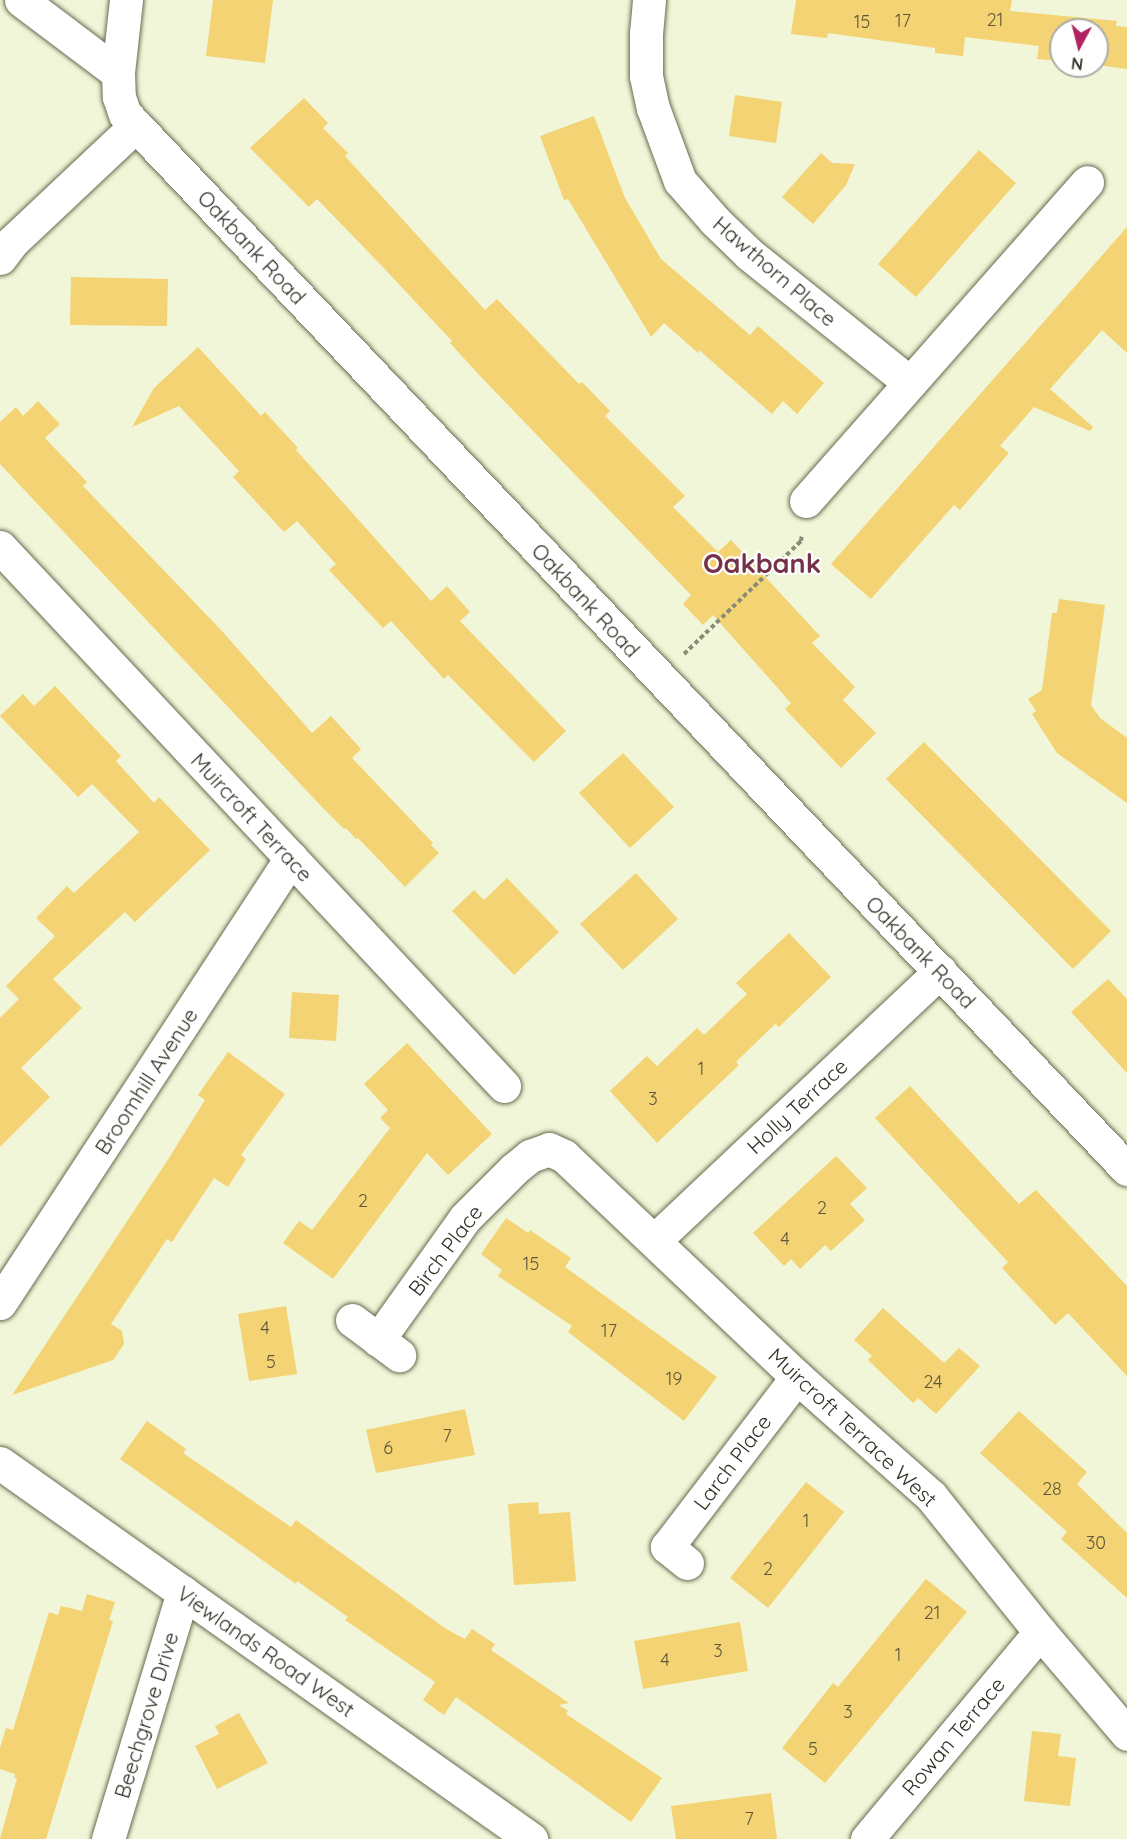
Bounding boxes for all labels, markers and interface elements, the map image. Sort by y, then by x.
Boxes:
house number: 21 [987,9,1003,31]
house number: 17 [895,10,911,32]
house number: 15 [854,11,870,33]
north arrow [1049,18,1109,78]
text: N [1070,53,1084,75]
street label: Oakbank Road [193,185,311,309]
street label: Hawthorn Place [708,211,842,331]
street label: Oakbank Road [527,538,645,662]
district label: Oakbank [703,548,821,580]
street label: Muircroft Terrace [186,748,318,886]
street label: Oakbank Road [861,891,981,1013]
street label: Broomhill Avenue [89,1003,203,1159]
street label: Holly Terrace [742,1053,852,1159]
house number: 1 [698,1058,704,1080]
house number: 3 [648,1088,658,1110]
house number: 2 [358,1190,368,1212]
house number: 2 [817,1197,827,1219]
street label: Birch Place [403,1200,487,1300]
house number: 4 [780,1228,790,1250]
house number: 15 [523,1253,539,1275]
house number: 4 [260,1317,270,1339]
house number: 17 [601,1320,617,1342]
street label: Muircroft Terrace West [764,1342,942,1512]
house number: 5 [266,1351,276,1373]
house number: 19 [666,1368,682,1390]
house number: 24 [923,1371,943,1393]
street label: Larch Place [688,1409,776,1515]
house number: 7 [442,1425,452,1447]
house number: 6 [383,1437,393,1459]
house number: 28 [1042,1478,1062,1500]
house number: 1 [803,1510,809,1532]
house number: 30 [1086,1532,1106,1554]
house number: 2 [763,1558,773,1580]
street label: Viewlands Road West [172,1580,360,1722]
house number: 21 [924,1602,940,1624]
street label: Beechgrove Drive [109,1629,183,1801]
house number: 3 [713,1640,723,1662]
house number: 1 [895,1644,901,1666]
house number: 4 [660,1649,670,1671]
street label: Rowan Terrace [896,1672,1010,1800]
house number: 3 [843,1701,853,1723]
house number: 5 [808,1738,818,1760]
house number: 7 [744,1808,754,1830]

